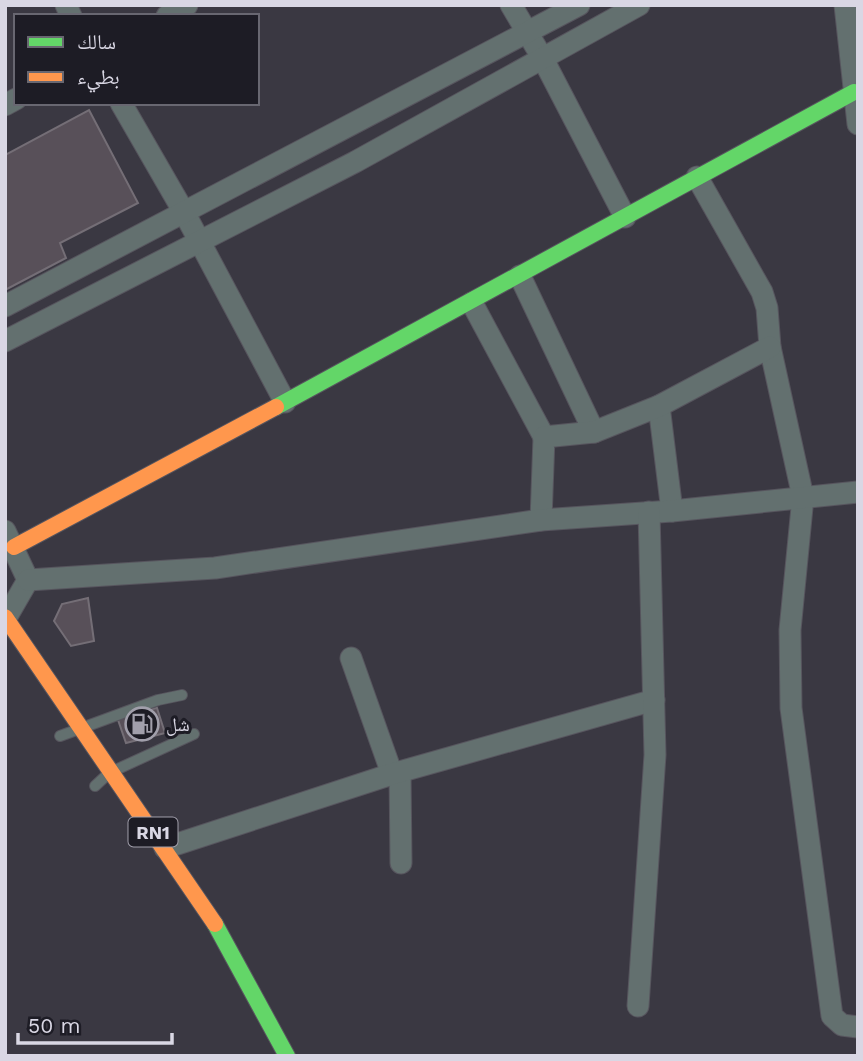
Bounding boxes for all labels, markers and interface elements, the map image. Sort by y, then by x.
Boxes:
legend [14,14,259,105]
text: سالك [77,29,116,54]
text: بطيء [77,64,120,93]
fuel station icon: شل [123,705,161,743]
place label: شل [166,713,190,736]
road number: RN1 [128,818,178,846]
scale bar [18,1002,172,1046]
text: 50 m [28,1013,80,1038]

